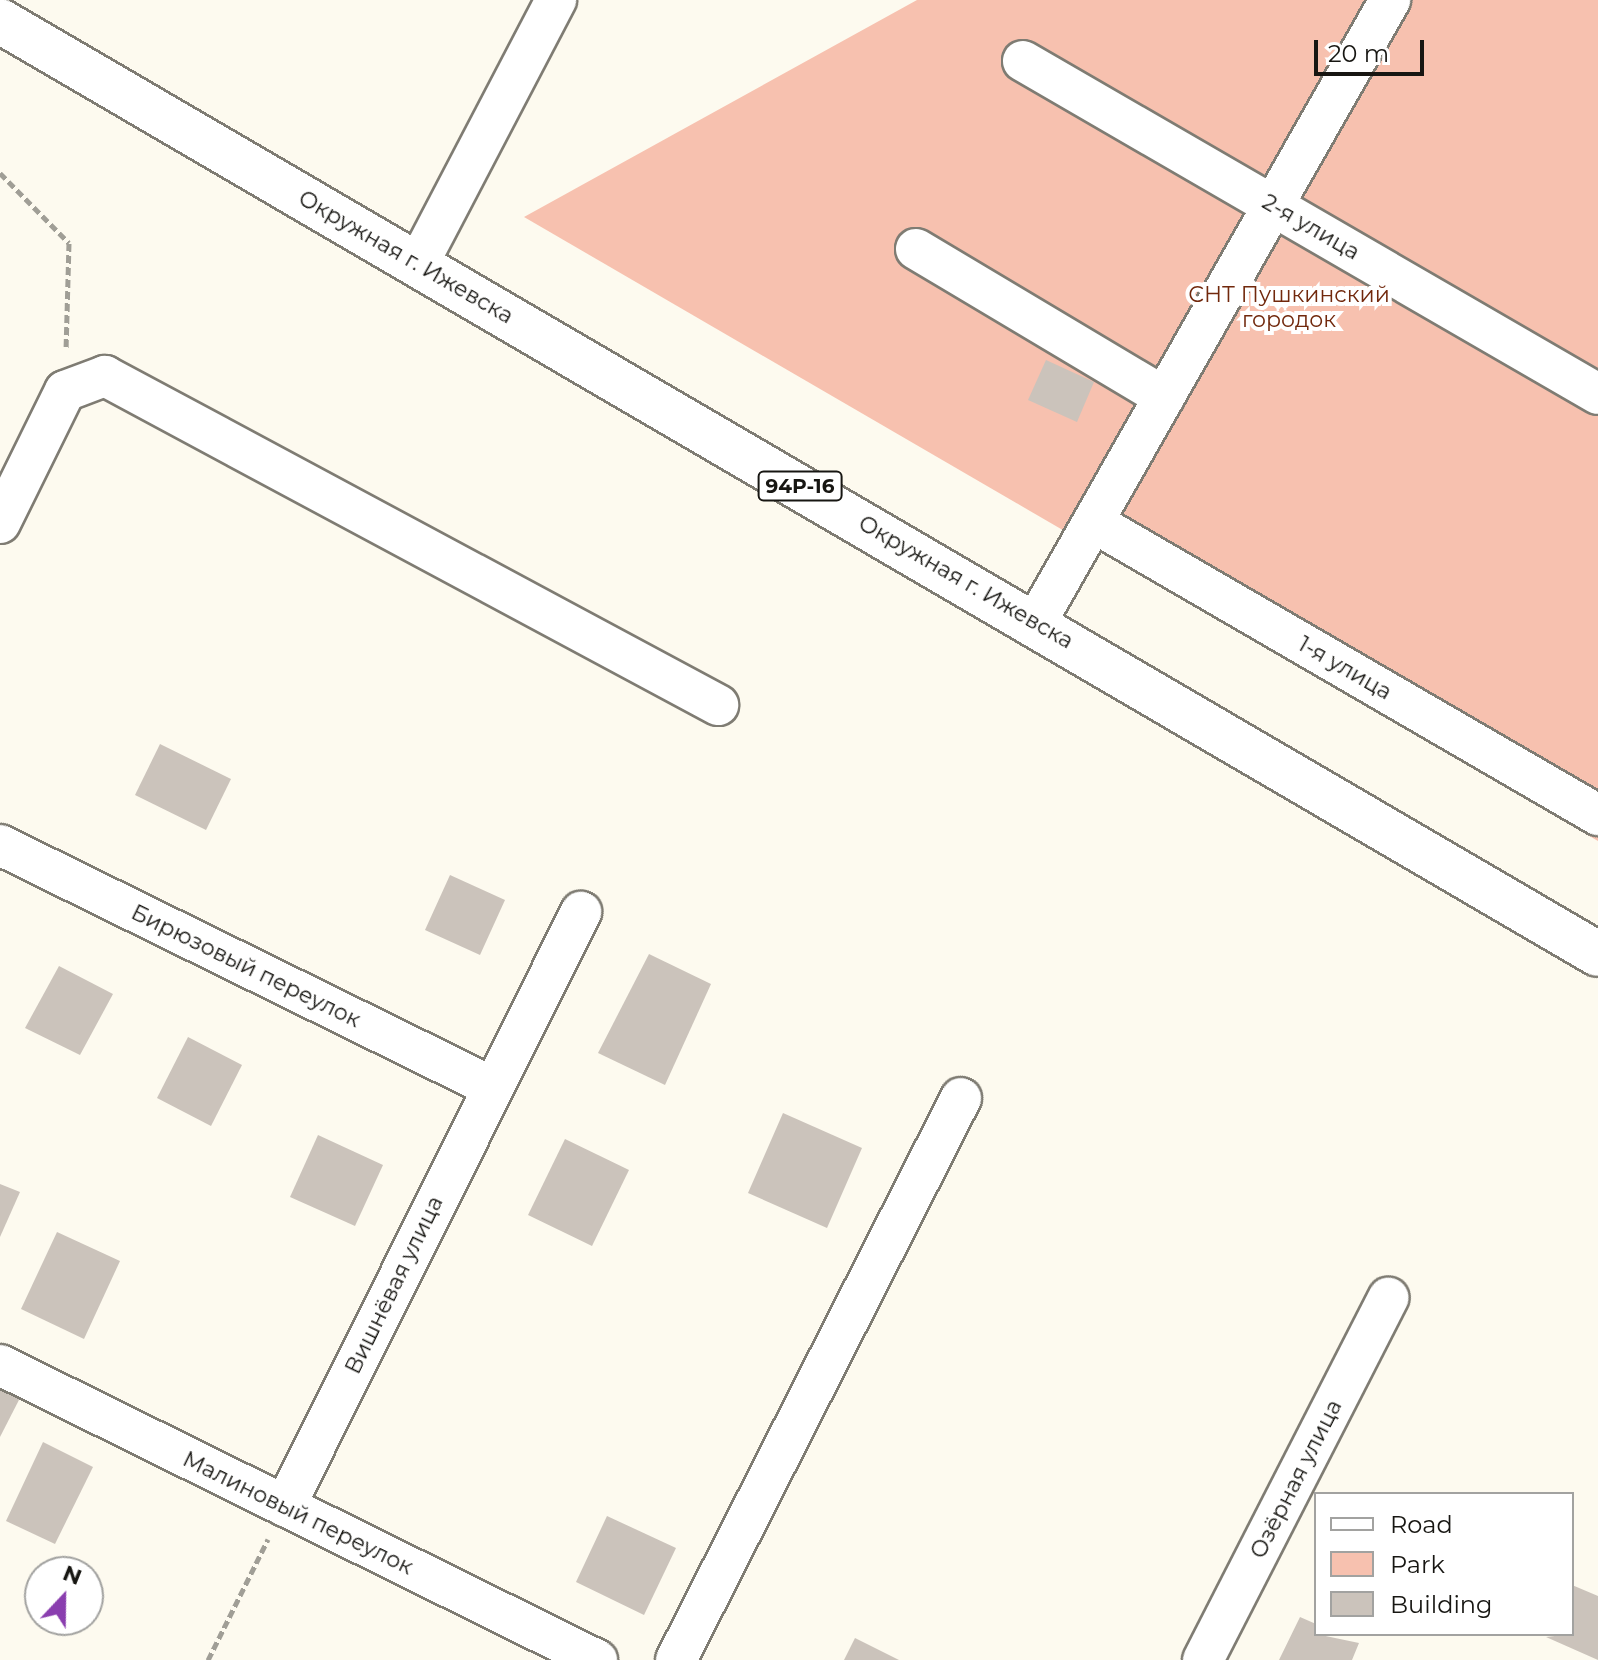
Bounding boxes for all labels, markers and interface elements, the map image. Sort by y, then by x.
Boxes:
scale bar [1318,24,1428,74]
text: 20 m [1328,39,1389,68]
street label: Окружная г. Ижевска [294,185,518,329]
street label: 2-я улица [1258,189,1364,265]
park label: СНТ Пушкинский городок [1188,281,1390,332]
road number: 94Р-16 [756,470,844,502]
street label: Окружная г. Ижевска [854,510,1078,654]
street label: 1-я улица [1294,631,1396,705]
street label: Бирюзовый переулок [127,899,365,1033]
street label: Вишнёвая улица [340,1192,448,1378]
street label: Озёрная улица [1245,1395,1347,1563]
street label: Малиновый переулок [179,1446,417,1580]
legend [1314,1492,1574,1636]
text: Road [1390,1510,1453,1539]
text: Park [1390,1550,1445,1579]
north arrow [24,1556,104,1636]
text: N [59,1559,86,1591]
text: Building [1390,1590,1493,1619]

